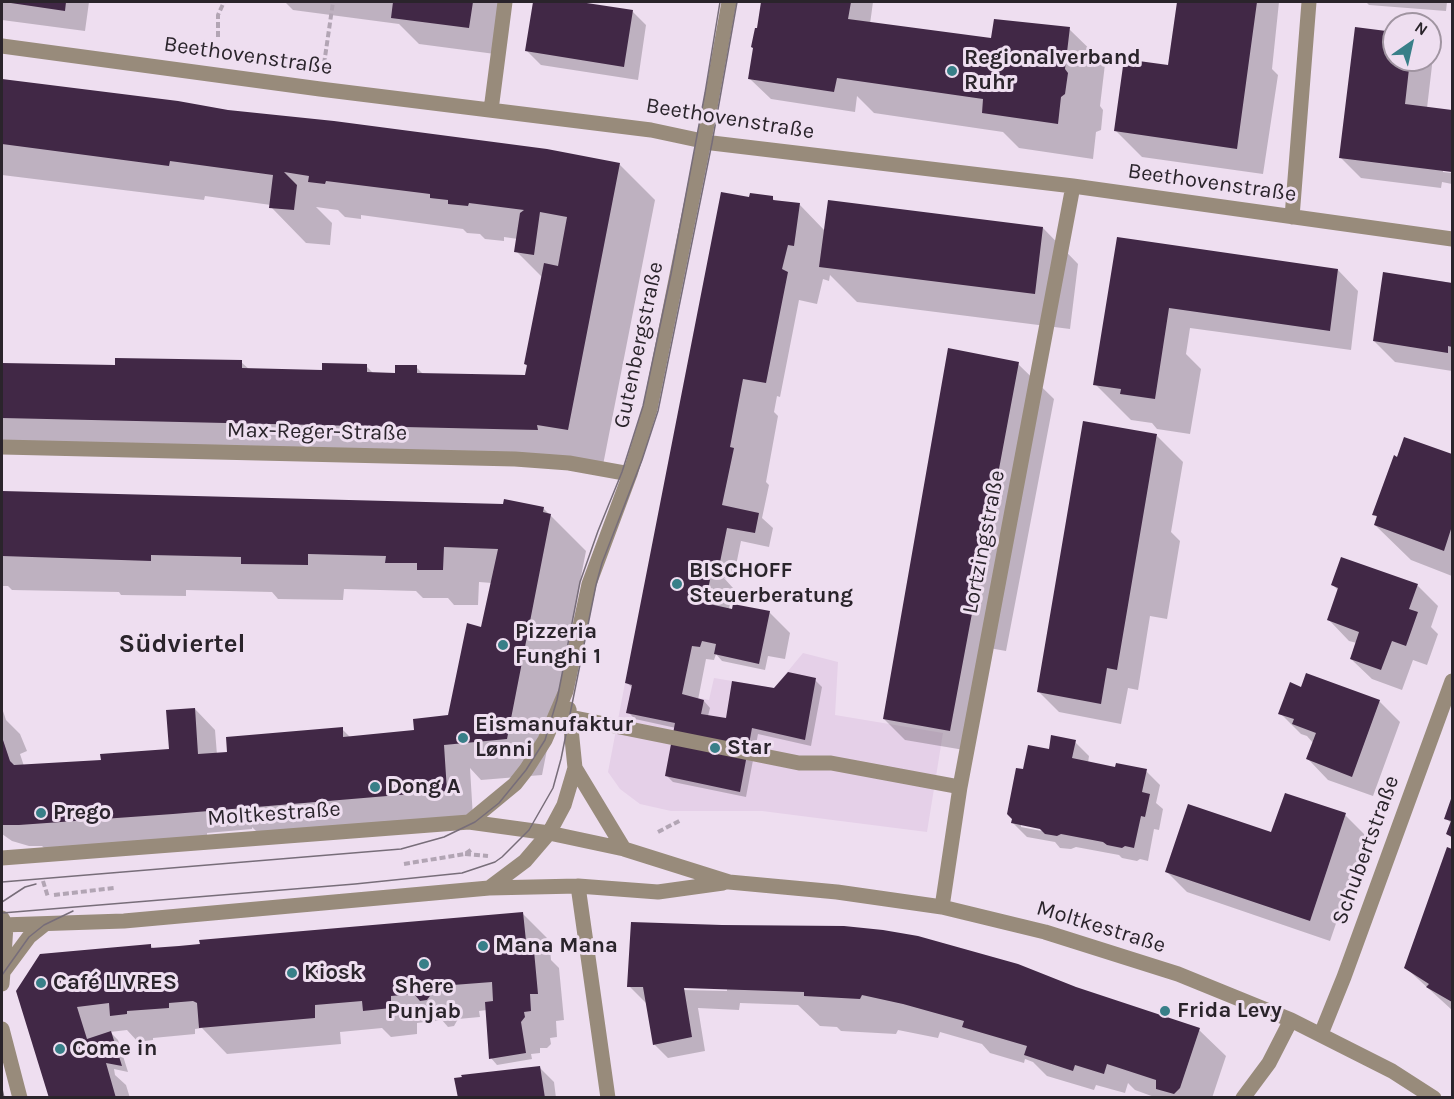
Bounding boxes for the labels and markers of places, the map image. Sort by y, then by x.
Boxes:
place label: Regionalverband Ruhr [964,45,1141,96]
marker: Regionalverband Ruhr [945,64,959,78]
place label: BISCHOFF Steuerberatung [689,558,853,610]
marker: BISCHOFF Steuerberatung [670,577,684,591]
place label: Pizzeria Funghi 1 [515,619,601,670]
marker: Pizzeria Funghi 1 [496,638,510,652]
place label: Eismanufaktur Lønni [475,712,633,764]
marker: Eismanufaktur Lønni [456,731,470,745]
place label: Star [727,735,771,761]
marker: Star [708,741,722,755]
place label: Dong A [387,774,460,800]
marker: Dong A [368,780,382,794]
place label: Prego [53,800,111,826]
marker: Prego [34,806,48,820]
place label: Mana Mana [495,933,618,959]
marker: Mana Mana [476,939,490,953]
marker: Shere Punjab [417,957,431,971]
place label: Kiosk [304,960,363,986]
marker: Kiosk [285,966,299,980]
place label: Café LIVRES [53,970,177,996]
place label: Shere Punjab [387,974,461,1026]
marker: Café LIVRES [34,976,48,990]
place label: Frida Levy [1177,998,1282,1024]
marker: Frida Levy [1158,1004,1172,1018]
place label: Come in [72,1036,157,1062]
marker: Come in [53,1042,67,1056]

